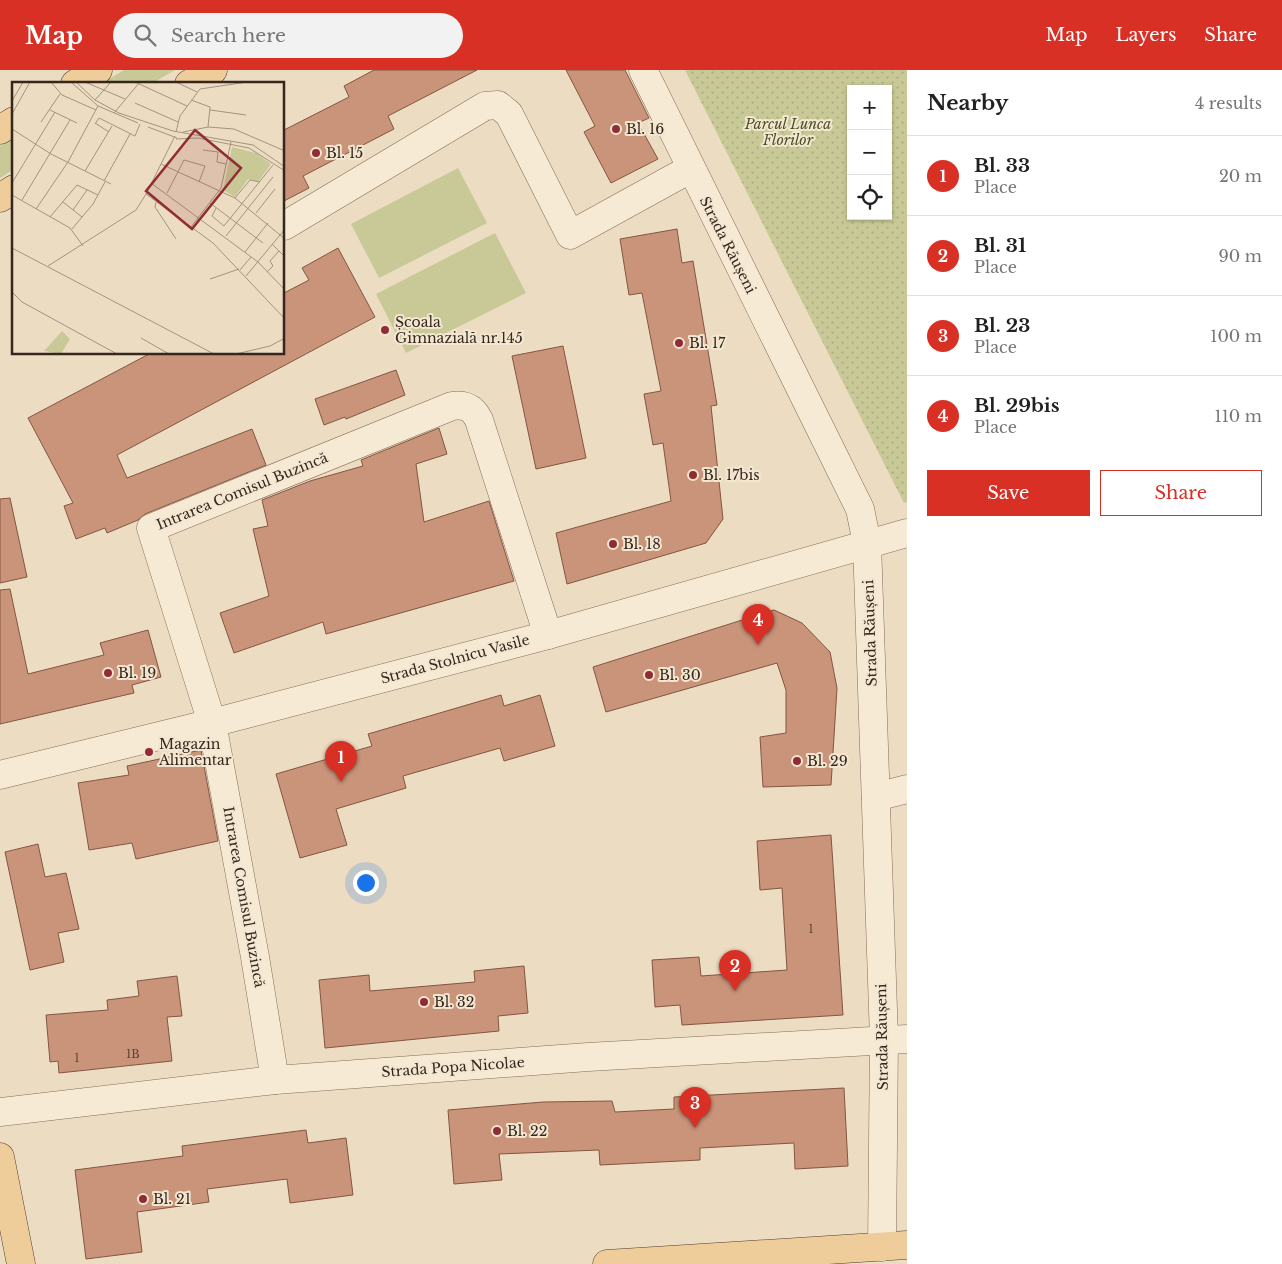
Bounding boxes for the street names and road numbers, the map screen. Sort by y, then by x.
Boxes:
street label: Strada Răușeni [696,193,760,297]
street label: Intrarea Comisul Buzincă [154,448,331,534]
street label: Strada Răușeni [859,579,881,687]
street label: Strada Stolnicu Vasile [378,630,532,688]
street label: Intrarea Comisul Buzincă [219,805,269,989]
street label: Strada Răușeni [872,983,892,1091]
street label: Strada Popa Nicolae [381,1053,525,1081]

